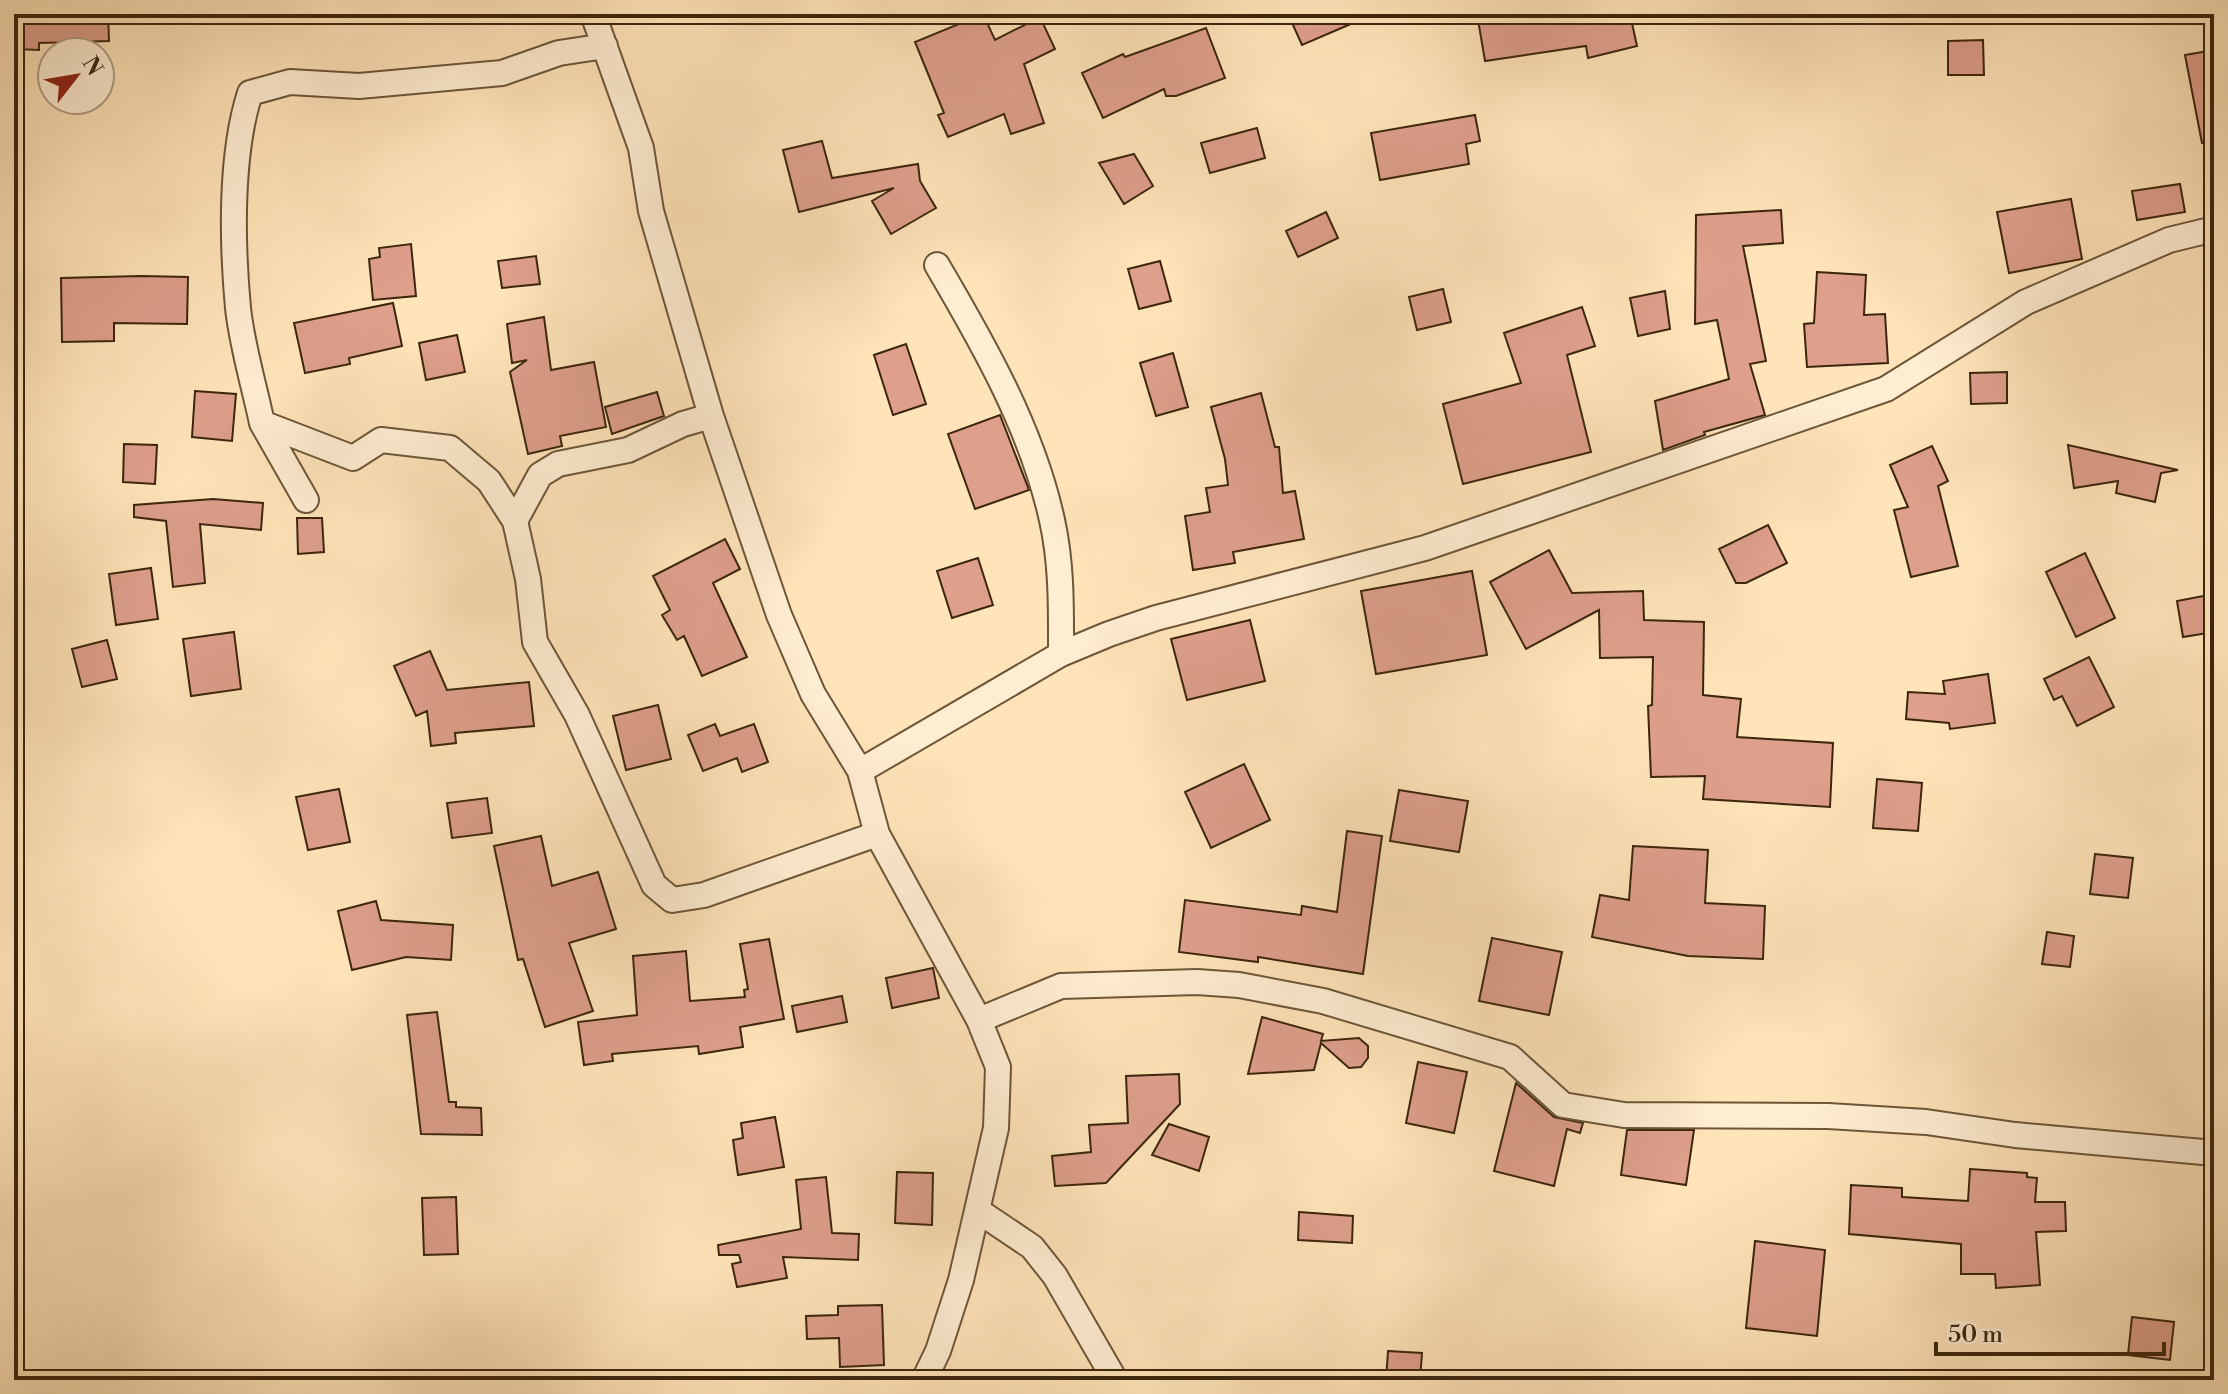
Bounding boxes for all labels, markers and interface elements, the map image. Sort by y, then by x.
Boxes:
north arrow [36,36,116,116]
text: N [76,52,108,81]
scale bar [1936,1306,2164,1356]
text: 50 m [1948,1320,2003,1350]

